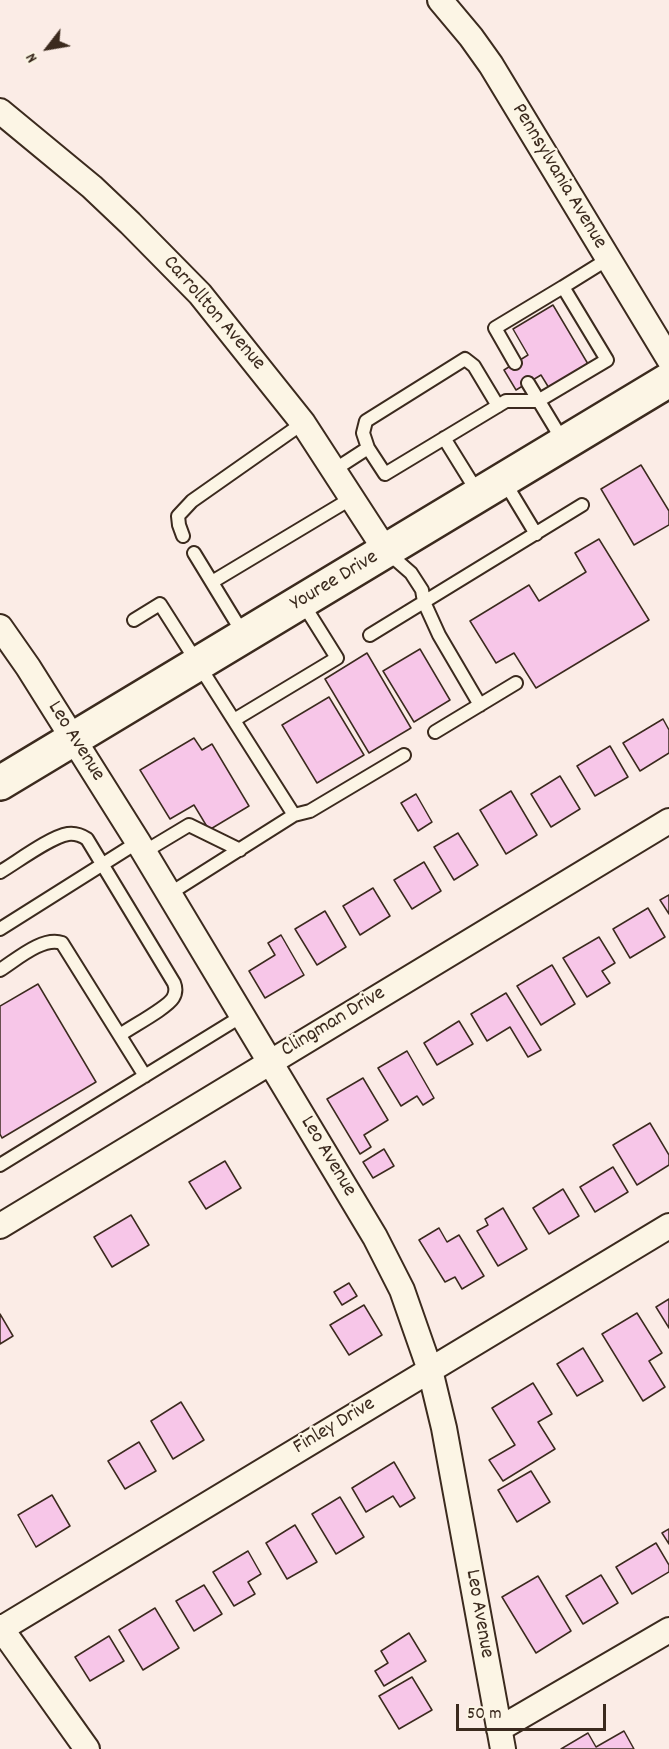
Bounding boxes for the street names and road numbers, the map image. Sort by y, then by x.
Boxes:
street label: Pennsylvania Avenue [505,100,611,254]
street label: Carrollton Avenue [156,251,270,377]
street label: Youree Drive [287,546,383,618]
street label: Leo Avenue [41,697,109,787]
street label: Clingman Drive [277,982,391,1064]
street label: Leo Avenue [293,1112,361,1202]
street label: Finley Drive [290,1393,380,1461]
street label: Leo Avenue [458,1568,498,1660]

